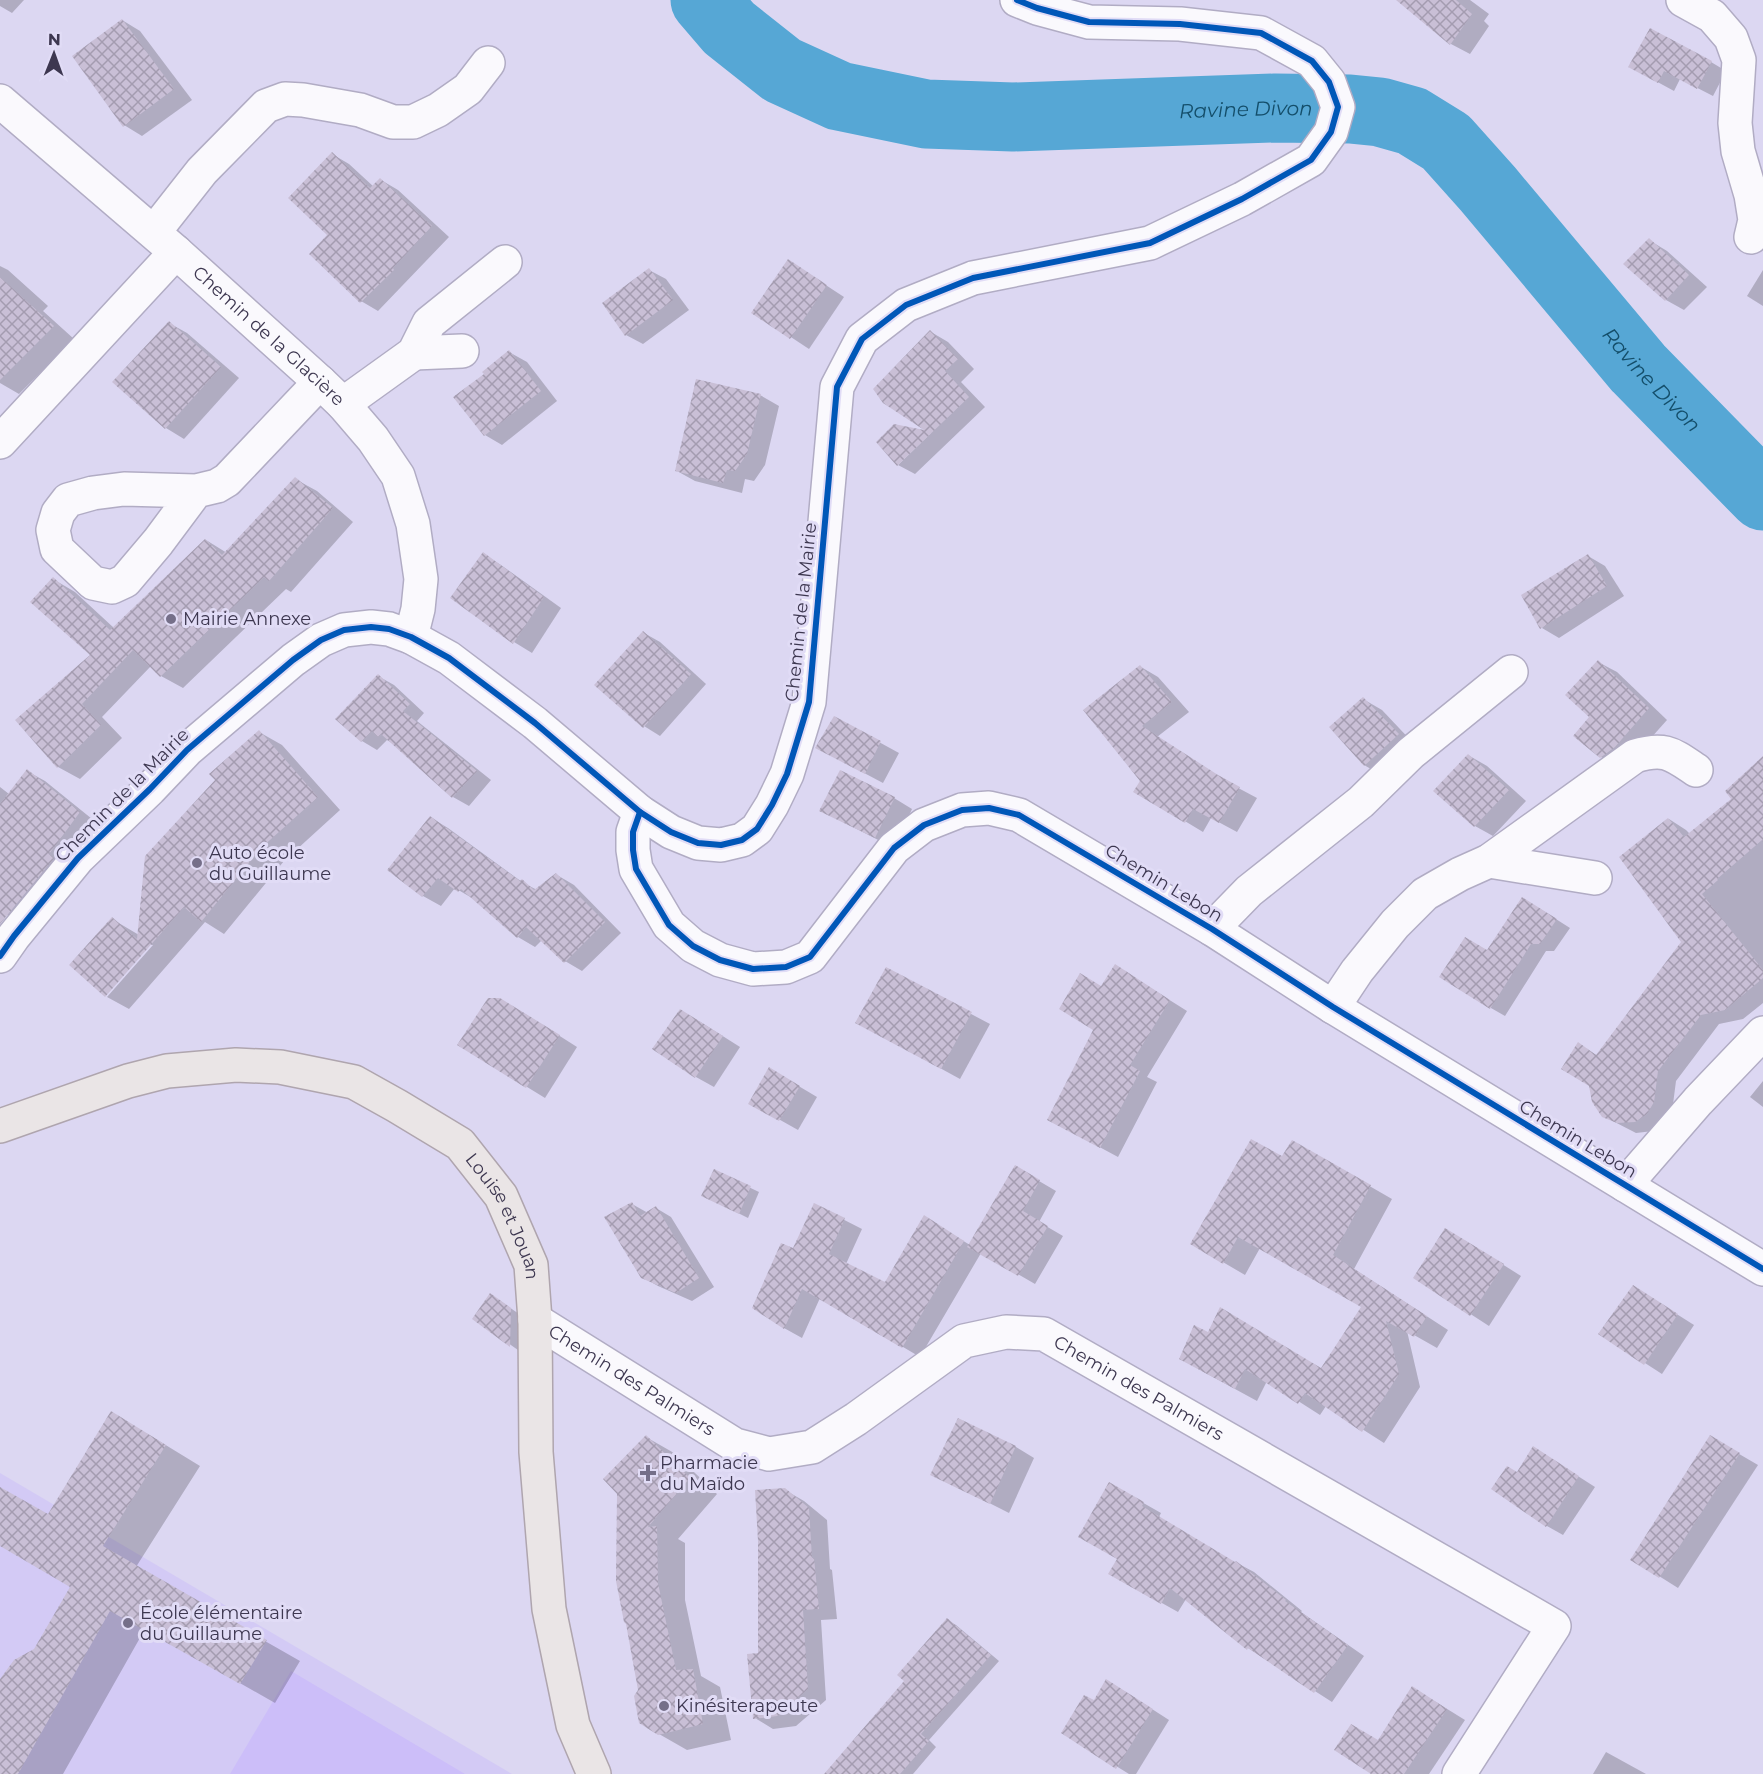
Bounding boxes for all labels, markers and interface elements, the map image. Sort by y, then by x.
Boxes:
north arrow [24,24,84,84]
text: N [48,30,61,49]
water label: Ravine Divon [1179,96,1313,123]
street label: Chemin de la Glacière [188,261,349,411]
water label: Ravine Divon [1597,323,1706,437]
street label: Chemin de la Mairie [781,521,821,703]
place label: Mairie Annexe [183,608,311,630]
marker: Mairie Annexe [164,612,178,626]
street label: Chemin de la Mairie [51,723,194,866]
street label: Chemin Lebon [1101,839,1227,927]
place label: Auto école du Guillaume [209,842,331,885]
marker: Auto école du Guillaume [190,856,204,870]
street label: Chemin Lebon [1515,1095,1641,1183]
street label: Louise et Jouan [461,1149,543,1280]
street label: Chemin des Palmiers [544,1320,719,1441]
street label: Chemin des Palmiers [1050,1331,1228,1446]
place label: Pharmacie du Maïdo [660,1452,758,1495]
marker: Pharmacie du Maïdo [641,1466,655,1480]
place label: École élémentaire du Guillaume [140,1602,303,1645]
marker: École élémentaire du Guillaume [121,1616,135,1630]
place label: Kinésiterapeute [676,1695,818,1717]
marker: Kinésiterapeute [657,1699,671,1713]

